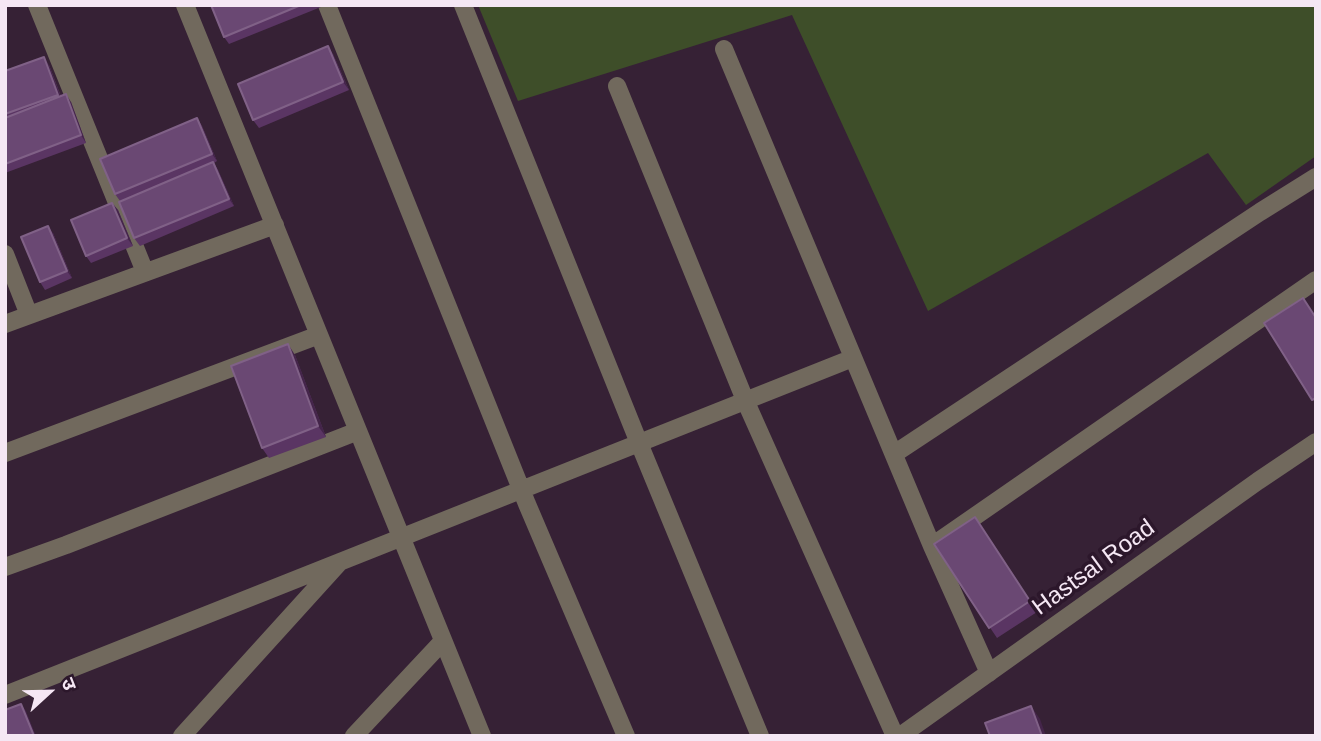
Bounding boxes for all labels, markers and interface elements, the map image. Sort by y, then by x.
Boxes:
street label: Hastsal Road [1027,514,1161,622]
north arrow [14,657,84,727]
text: उ [57,675,81,693]

